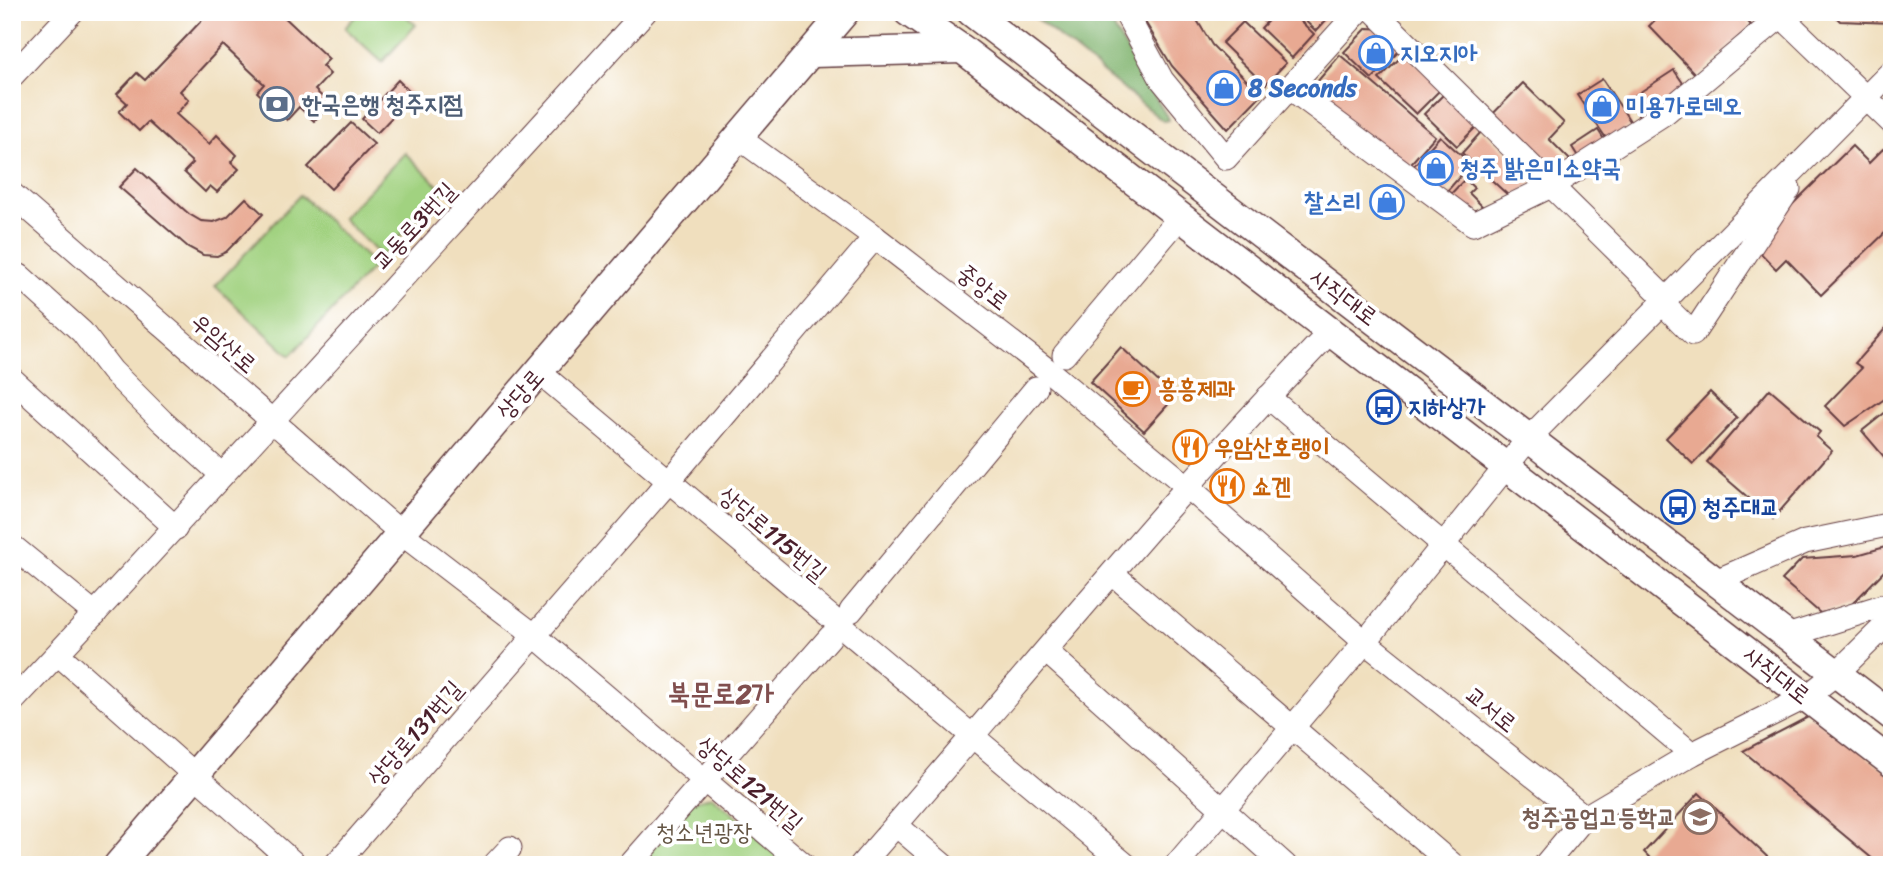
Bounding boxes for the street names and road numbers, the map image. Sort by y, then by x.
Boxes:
street label: 교동로3번길 [361,172,467,280]
street label: 중앙로 [947,253,1019,321]
street label: 사직대로 [1301,257,1387,337]
street label: 우암산로 [181,302,267,384]
street label: 상당로 [485,358,555,430]
street label: 상당로115번길 [709,476,837,592]
street label: 사직대로 [1734,635,1820,715]
street label: 상당로131번길 [356,670,474,796]
street label: 교서로 [1455,674,1527,744]
street label: 상당로121번길 [687,725,813,843]

